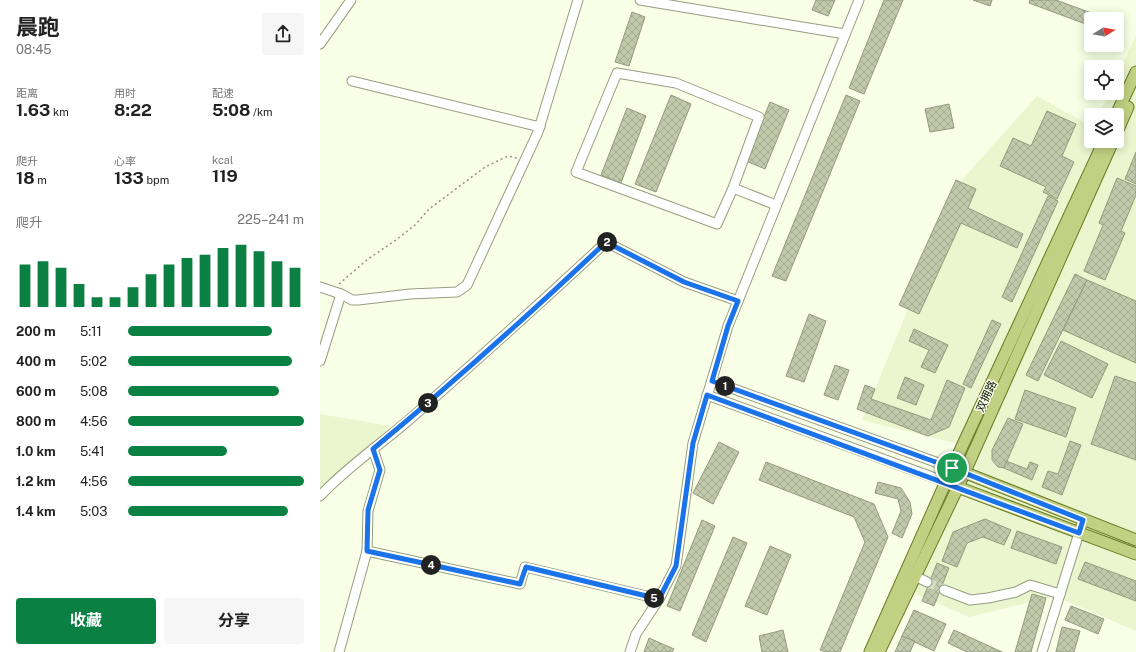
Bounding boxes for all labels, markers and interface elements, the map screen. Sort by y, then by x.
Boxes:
north arrow [1084,12,1124,52]
map controls [1084,12,1124,148]
button: share [262,13,304,55]
text: 晨跑 [16,14,60,40]
text: 08:45 [16,42,52,57]
button: locate [1084,60,1124,100]
text: 距离 [16,87,38,99]
text: 用时 [114,87,136,99]
text: 配速 [212,87,234,99]
text: 1.63 [16,100,50,120]
text: 8:22 [114,100,152,120]
text: 5:08 [212,100,250,120]
text: km [50,106,69,118]
text: /km [250,106,273,118]
button: layers [1084,108,1124,148]
text: kcal [212,154,233,166]
text: 爬升 [16,155,38,167]
text: 心率 [114,155,136,167]
text: 119 [212,166,238,186]
text: 18 [16,168,35,188]
text: 133 [114,168,144,188]
text: m [35,174,47,186]
text: bpm [144,174,169,186]
text: 225–241 m [237,212,304,227]
text: 爬升 [16,215,42,230]
pin: 2 [597,232,617,252]
text: 2 [604,236,611,248]
text: 200 m [16,324,56,339]
text: 5:11 [80,324,102,339]
text: 400 m [16,354,56,369]
text: 5:02 [80,354,107,369]
pin: 1 [715,376,735,396]
street label: 双拥路 [974,379,998,413]
text: 1 [723,380,727,392]
text: 600 m [16,384,56,399]
text: 5:08 [80,384,108,399]
pin: 3 [418,393,438,413]
text: 3 [424,397,432,409]
text: 800 m [16,414,56,429]
text: 4:56 [80,414,108,429]
text: 1.0 km [16,444,56,459]
text: 5:41 [80,444,105,459]
pin [935,451,969,485]
icon: arrive [941,457,963,479]
text: 1.2 km [16,474,56,489]
text: 4:56 [80,474,108,489]
text: 1.4 km [16,504,56,519]
text: 5:03 [80,504,107,519]
pin: 4 [421,555,441,575]
text: 4 [427,559,435,571]
pin: 5 [644,588,664,608]
text: 5 [650,592,658,604]
button: 收藏 [16,598,156,644]
button: 分享 [164,598,304,644]

